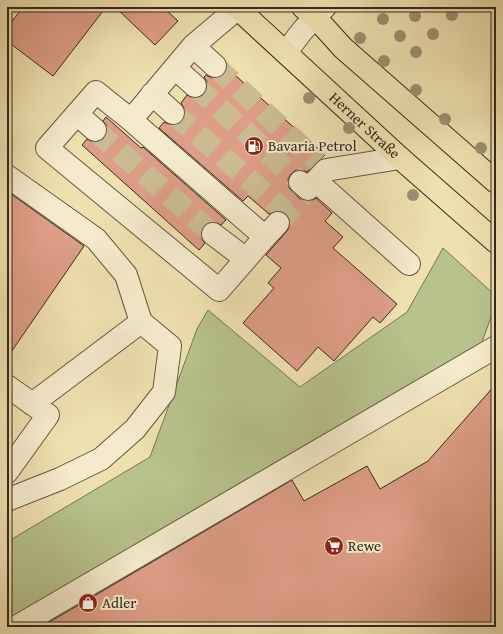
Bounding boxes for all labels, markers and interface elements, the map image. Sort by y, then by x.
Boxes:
street label: Herner Straße [325,87,405,163]
fuel station icon: Bavaria Petrol [243,135,265,157]
place label: Bavaria Petrol [268,135,357,156]
supermarket icon: Rewe [323,535,345,557]
place label: Rewe [348,535,381,556]
shop icon: Adler [77,592,99,614]
place label: Adler [102,592,137,613]

